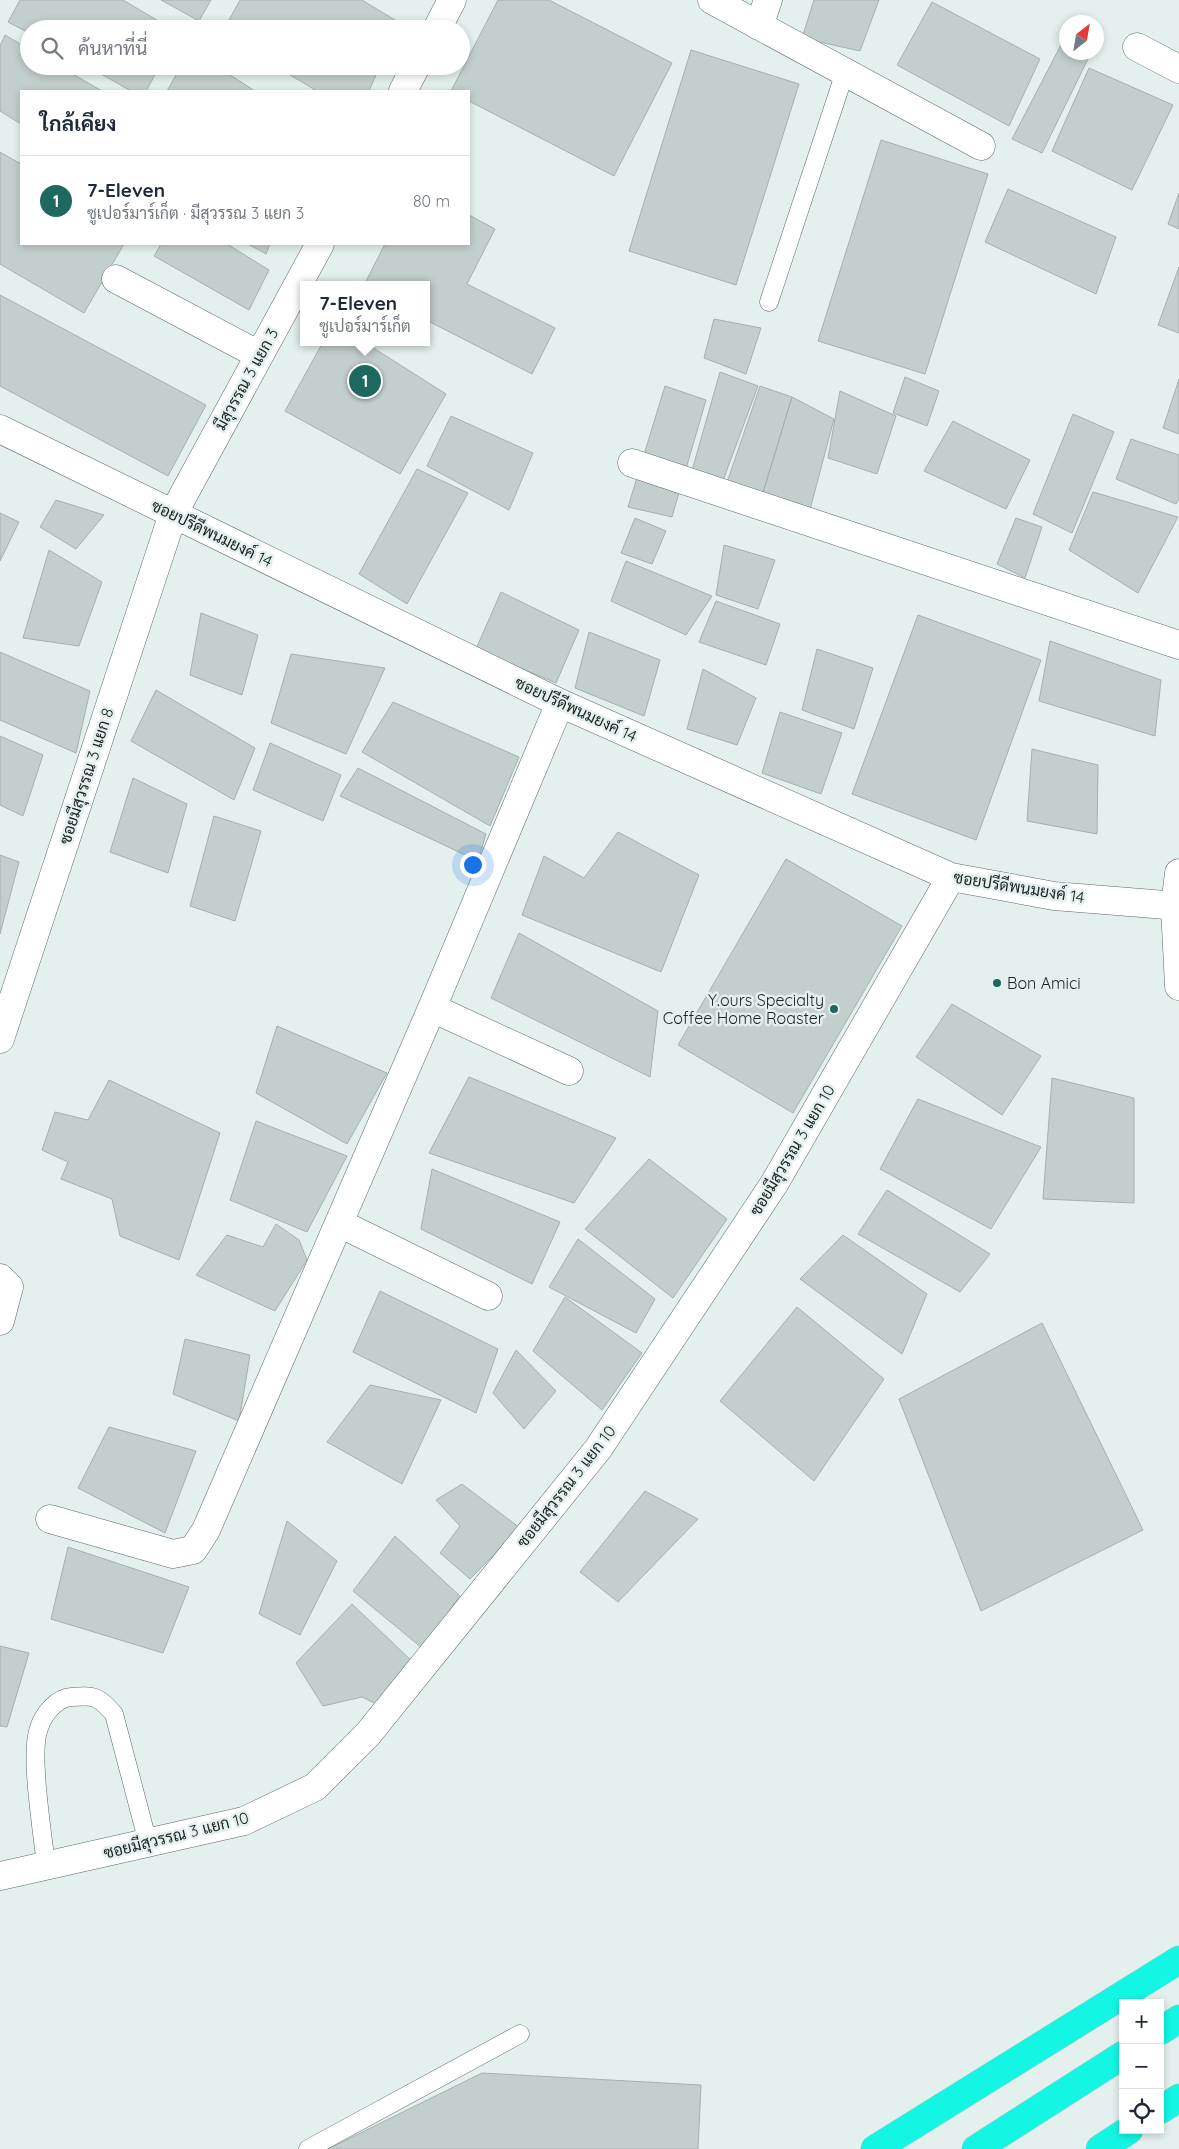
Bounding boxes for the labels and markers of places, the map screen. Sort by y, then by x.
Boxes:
pin: 1 [349,362,381,400]
place label: Bon Amici [1007,973,1081,993]
marker: Bon Amici [991,977,1003,989]
place label: Y.ours Specialty Coffee Home Roaster [663,990,824,1028]
marker: Y.ours Specialty Coffee Home Roaster [828,1003,840,1015]

